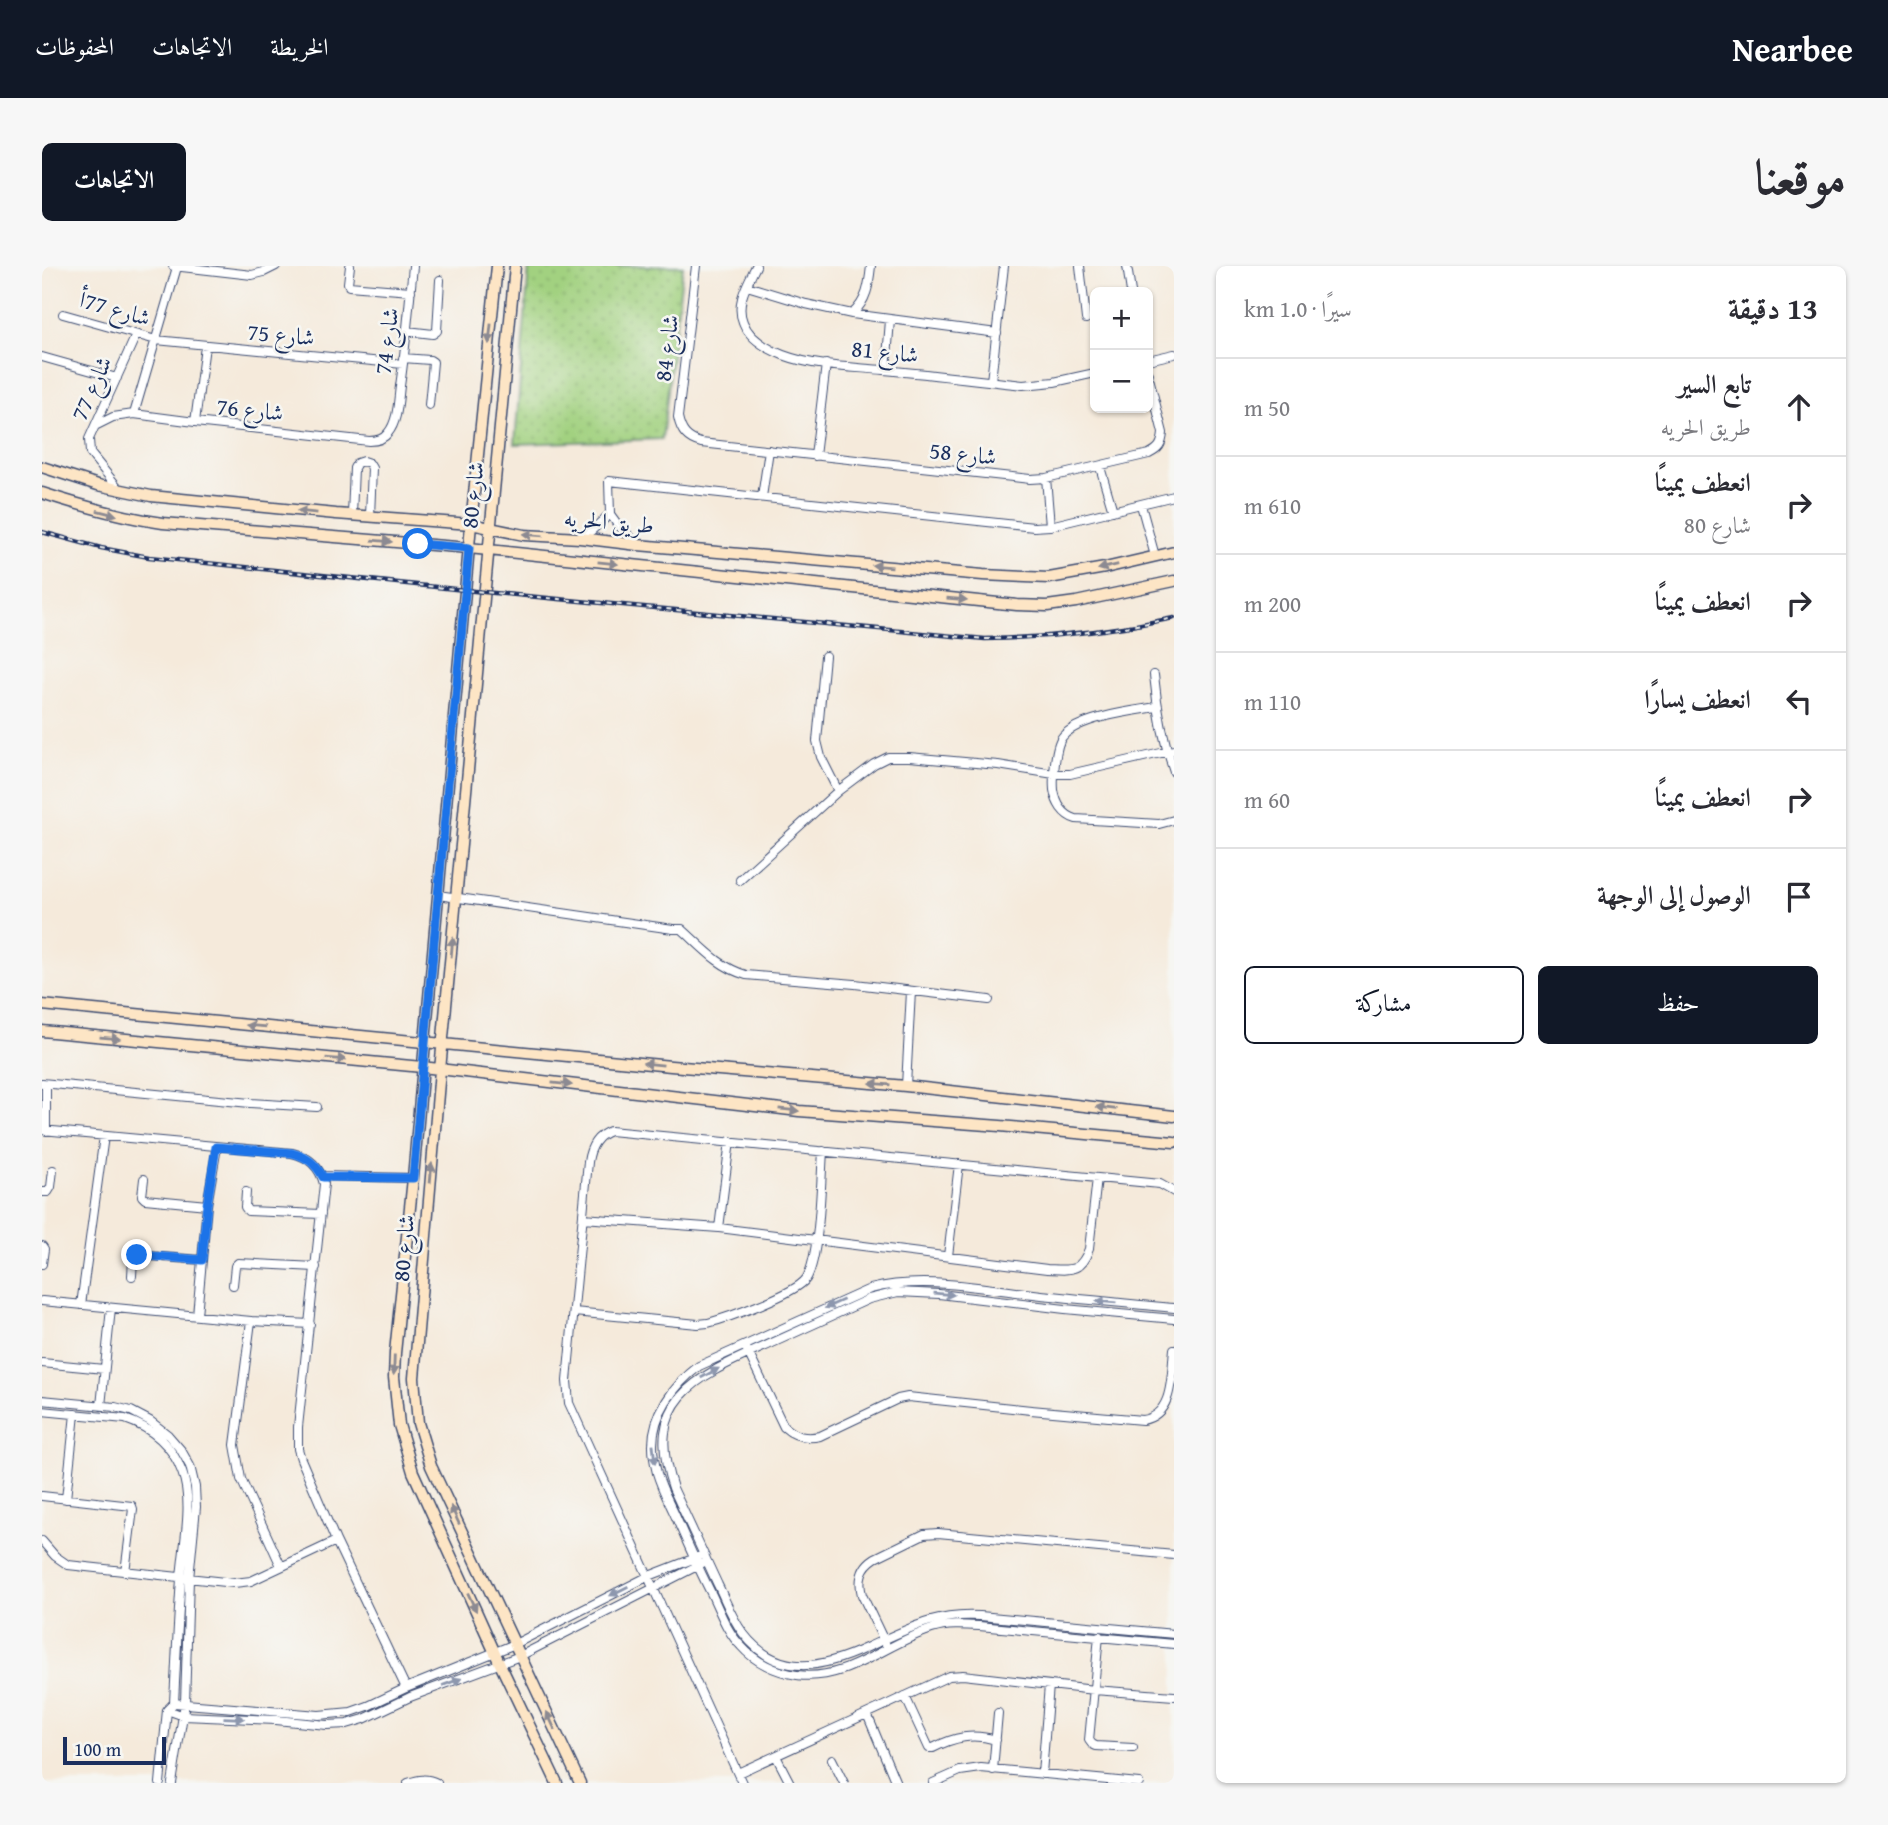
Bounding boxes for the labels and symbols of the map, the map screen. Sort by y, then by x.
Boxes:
street label: شارع 77أ [74,282,154,338]
street label: شارع 74 [366,306,410,377]
street label: شارع 84 [646,313,690,384]
street label: شارع 75 [246,315,316,357]
one-way arrow [484,323,495,345]
street label: شارع 81 [849,331,920,375]
street label: شارع 77 [62,351,123,427]
street label: شارع 76 [214,389,285,433]
street label: شارع 58 [927,433,998,477]
street label: شارع 80 [452,460,496,531]
street label: طريق الحريه [563,501,655,541]
one-way arrow [296,506,318,517]
one-way arrow [96,508,118,519]
route start [402,528,433,559]
one-way arrow [522,529,544,540]
one-way arrow [371,536,393,547]
one-way arrow [598,557,620,568]
one-way arrow [870,560,892,571]
one-way arrow [1097,562,1119,573]
one-way arrow [946,594,968,605]
one-way arrow [447,936,458,958]
one-way arrow [245,1020,267,1031]
one-way arrow [99,1032,121,1043]
one-way arrow [326,1054,348,1065]
one-way arrow [642,1059,664,1070]
one-way arrow [869,1078,891,1089]
one-way arrow [552,1079,574,1090]
one-way arrow [1095,1102,1117,1113]
one-way arrow [778,1105,800,1116]
one-way arrow [426,1162,437,1184]
street label: شارع 80 [384,1213,426,1283]
route end [121,1239,152,1270]
one-way arrow [934,1289,956,1300]
one-way arrow [1095,1296,1117,1307]
one-way arrow [824,1299,845,1310]
one-way arrow [389,1355,400,1377]
one-way arrow [700,1367,720,1379]
one-way arrow [649,1443,660,1465]
one-way arrow [449,1505,460,1525]
one-way arrow [609,1586,629,1597]
one-way arrow [467,1592,478,1612]
one-way arrow [442,1676,463,1687]
one-way arrow [545,1711,557,1731]
one-way arrow [223,1713,245,1724]
scale bar [63,1734,166,1766]

